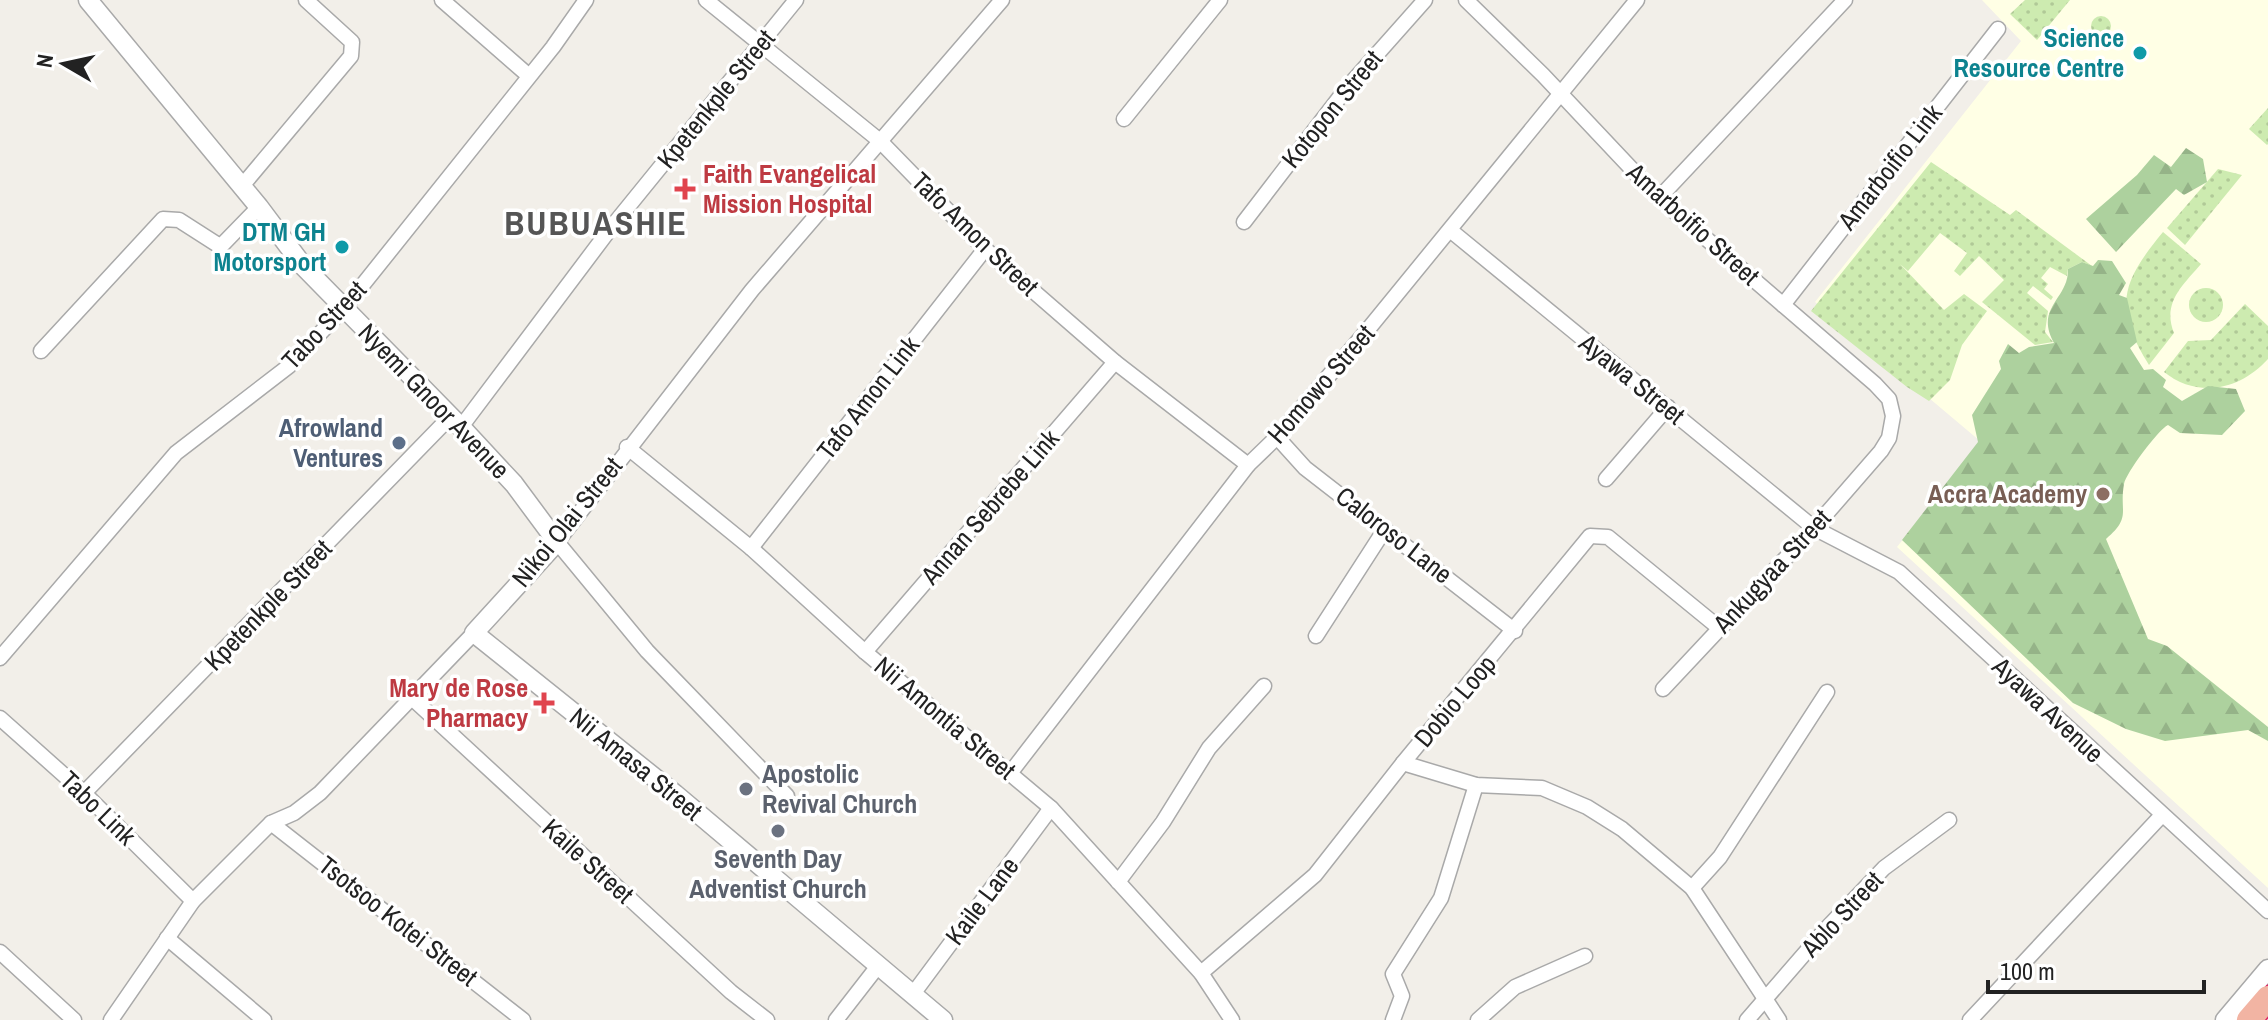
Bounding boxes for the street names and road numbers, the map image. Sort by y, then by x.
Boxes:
street label: Kpetenkple Street [649,22,783,176]
street label: Kotopon Street [1273,42,1390,175]
street label: Amarboifio Link [1829,96,1950,238]
street label: Amarboifio Street [1619,154,1767,293]
street label: Tafo Amon Street [904,164,1047,303]
street label: Tabo Street [274,273,374,377]
street label: Nyemi Gnoor Avenue [351,315,518,486]
street label: Homowo Street [1259,317,1382,451]
street label: Ayawa Street [1571,325,1693,432]
street label: Tafo Amon Link [808,329,927,467]
street label: Annan Sebrebe Link [912,422,1067,592]
street label: Nikoi Olai Street [503,449,630,594]
street label: Caloroso Lane [1329,478,1460,591]
street label: Ankugyaa Street [1704,501,1838,641]
street label: Kpetenkple Street [196,531,339,678]
street label: Dobio Loop [1406,647,1503,754]
street label: Nii Amontia Street [867,648,1023,787]
street label: Ayawa Avenue [1984,648,2112,770]
street label: Nii Amasa Street [563,699,710,828]
street label: Tabo Link [53,763,144,853]
street label: Kaile Street [535,810,641,911]
street label: Tsotsoo Kotei Street [312,848,485,994]
street label: Kaile Lane [937,849,1026,952]
street label: Ablo Street [1792,863,1890,965]

